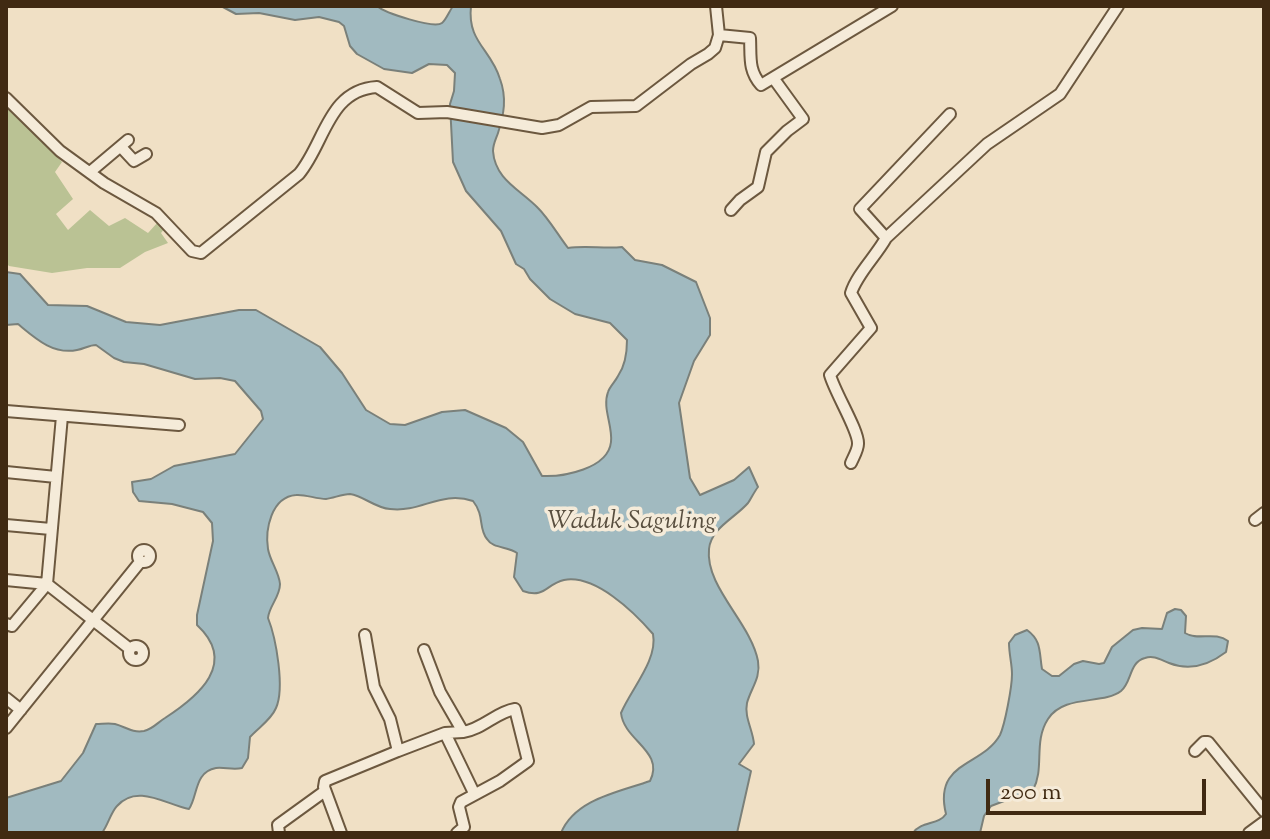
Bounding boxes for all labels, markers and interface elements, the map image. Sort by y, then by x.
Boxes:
water label: Waduk Saguling [547,508,717,540]
scale bar [990,763,1210,813]
text: 200 m [1000,776,1062,810]

